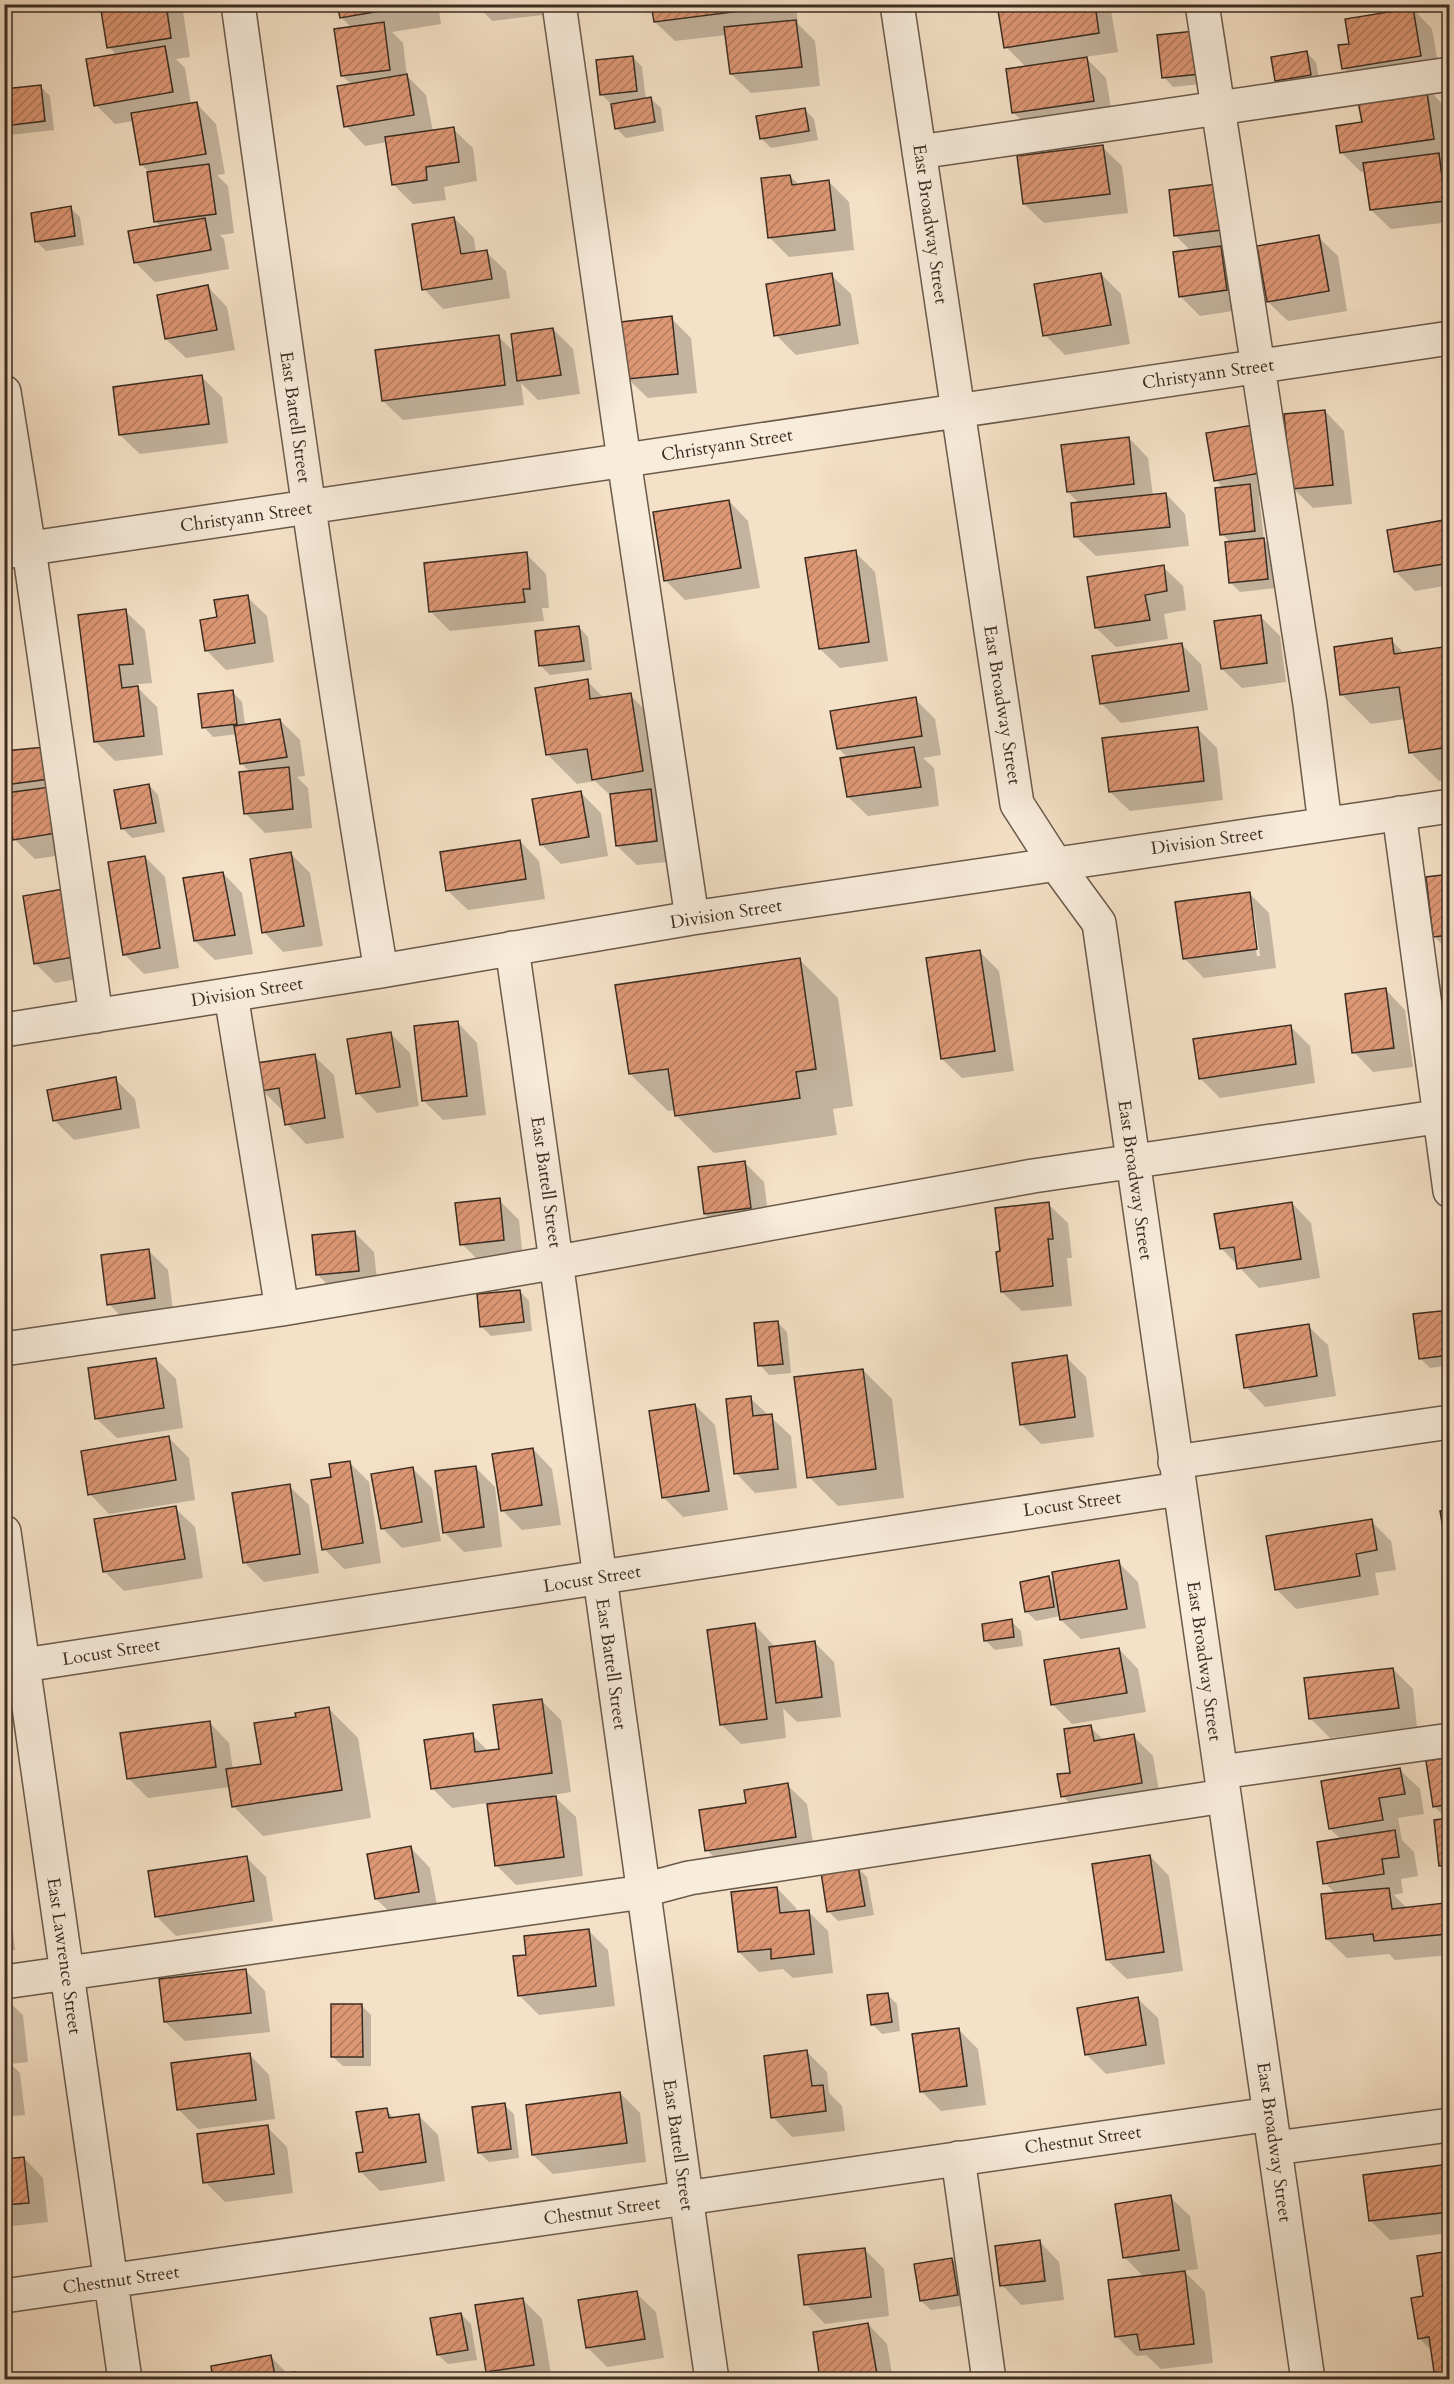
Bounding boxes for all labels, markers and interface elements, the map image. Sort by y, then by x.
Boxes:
street label: East Broadway Street [906,142,954,306]
street label: East Battell Street [273,350,317,485]
street label: Christyann Street [1140,352,1276,396]
street label: Christyann Street [659,422,795,468]
street label: Christyann Street [178,495,314,539]
street label: East Broadway Street [977,623,1027,787]
street label: Division Street [1149,821,1265,861]
street label: Division Street [668,893,784,935]
street label: Division Street [189,971,305,1013]
street label: East Broadway Street [1111,1098,1159,1262]
street label: East Battell Street [524,1115,568,1250]
street label: Locust Street [1021,1485,1123,1523]
street label: Locust Street [541,1559,643,1599]
street label: East Broadway Street [1180,1579,1228,1743]
street label: East Battell Street [589,1597,633,1732]
street label: Locust Street [60,1632,162,1672]
street label: East Lawrence Street [41,1876,87,2036]
street label: East Broadway Street [1250,2060,1298,2224]
street label: East Battell Street [656,2078,700,2213]
street label: Chestnut Street [1023,2119,1143,2161]
street label: Chestnut Street [542,2190,662,2232]
street label: Chestnut Street [61,2259,181,2301]

